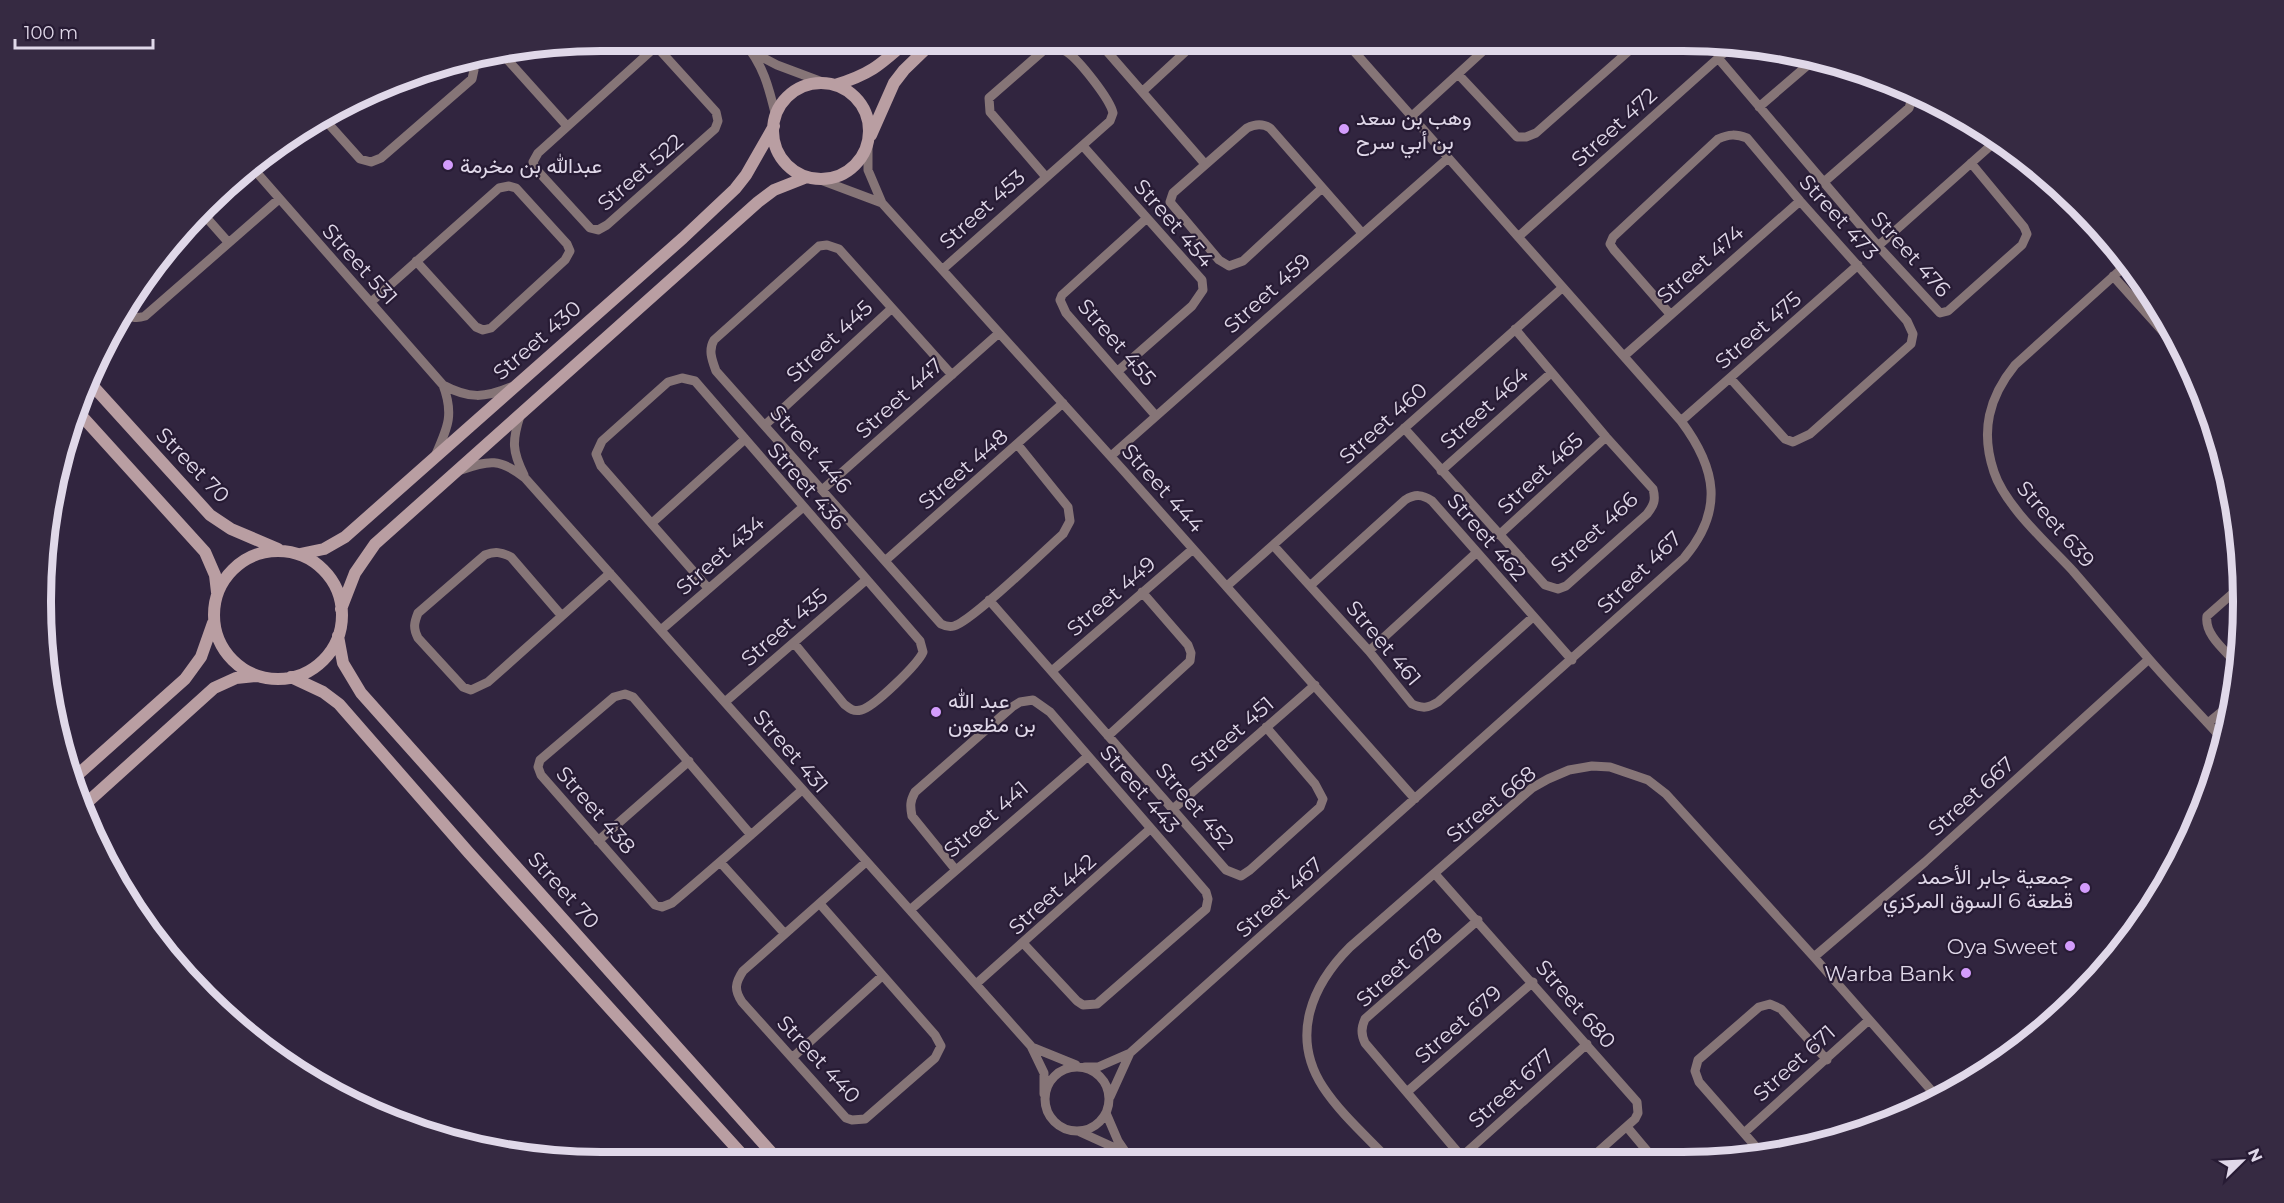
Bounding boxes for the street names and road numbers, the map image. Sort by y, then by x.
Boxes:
street label: Street 472 [1566,82,1662,172]
street label: Street 522 [592,128,688,216]
street label: Street 453 [934,164,1030,254]
street label: Street 473 [1794,169,1884,265]
street label: Street 454 [1129,174,1219,272]
street label: Street 476 [1866,206,1956,302]
street label: Street 531 [317,218,403,310]
street label: Street 474 [1652,219,1749,308]
street label: Street 459 [1219,248,1315,338]
street label: Street 475 [1710,286,1806,374]
street label: Street 455 [1073,294,1161,390]
street label: Street 430 [488,295,586,385]
street label: Street 445 [781,295,877,387]
street label: Street 447 [850,353,948,443]
street label: Street 464 [1435,362,1533,454]
street label: Street 460 [1334,377,1432,469]
street label: Street 446 [765,400,857,498]
street label: Street 70 [151,422,235,508]
street label: Street 448 [913,423,1013,515]
street label: Street 465 [1492,427,1588,519]
street label: Street 436 [762,437,852,535]
street label: Street 444 [1117,439,1209,538]
street label: Street 639 [2012,476,2100,572]
street label: Street 466 [1545,486,1643,578]
street label: Street 462 [1442,488,1532,586]
street label: Street 434 [671,510,769,600]
street label: Street 467 [1592,526,1686,618]
street label: Street 449 [1062,551,1160,641]
street label: Street 435 [736,583,832,671]
street label: Street 461 [1341,595,1427,691]
street label: Street 451 [1185,691,1279,777]
street label: Street 431 [748,704,834,798]
street label: Street 443 [1095,740,1185,838]
street label: Street 667 [1923,751,2019,841]
street label: Street 452 [1151,758,1239,854]
street label: Street 668 [1441,760,1541,848]
street label: Street 438 [551,761,641,859]
street label: Street 441 [939,776,1033,862]
street label: Street 70 [523,846,605,934]
street label: Street 442 [1003,848,1101,940]
street label: Street 467 [1231,852,1327,942]
street label: Street 678 [1351,922,1447,1012]
street label: Street 680 [1531,955,1621,1053]
street label: Street 679 [1410,980,1506,1068]
street label: Street 440 [772,1010,866,1108]
street label: Street 671 [1748,1020,1840,1106]
street label: Street 677 [1463,1043,1559,1133]

